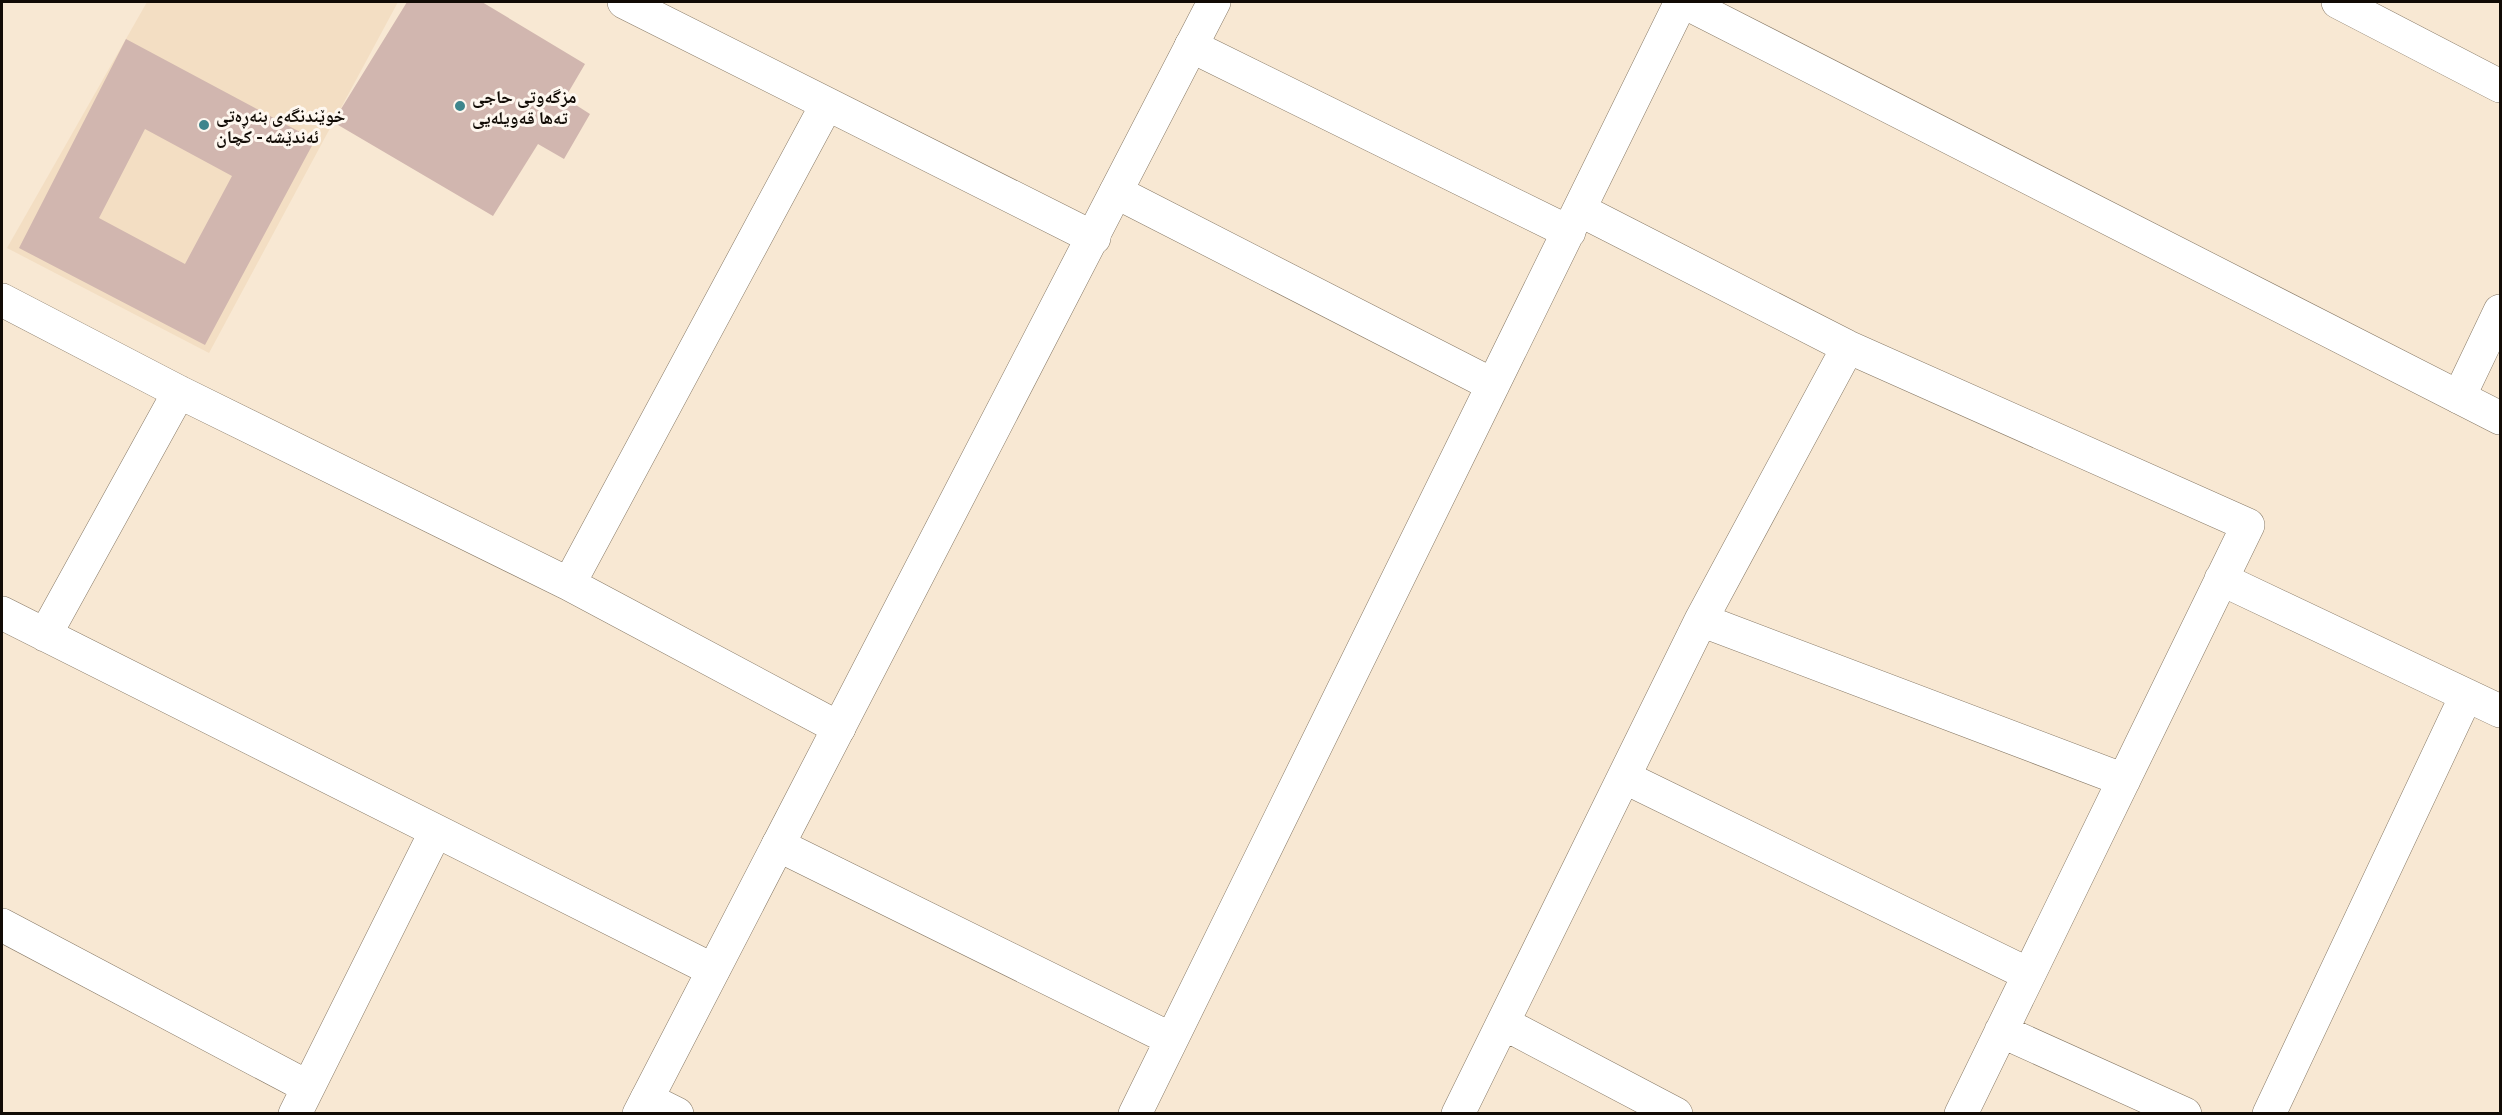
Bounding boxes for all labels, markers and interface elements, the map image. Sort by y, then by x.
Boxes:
place label: مزگەوتی حاجی تەھا قەویلەیی [472,86,577,129]
marker: مزگەوتی حاجی تەھا قەویلەیی [453,99,467,113]
place label: خوێندنگەی بنەڕەتی ئەندێشە - کچان [216,105,346,148]
marker: خوێندنگەی بنەڕەتی ئەندێشە - کچان [197,118,211,132]

